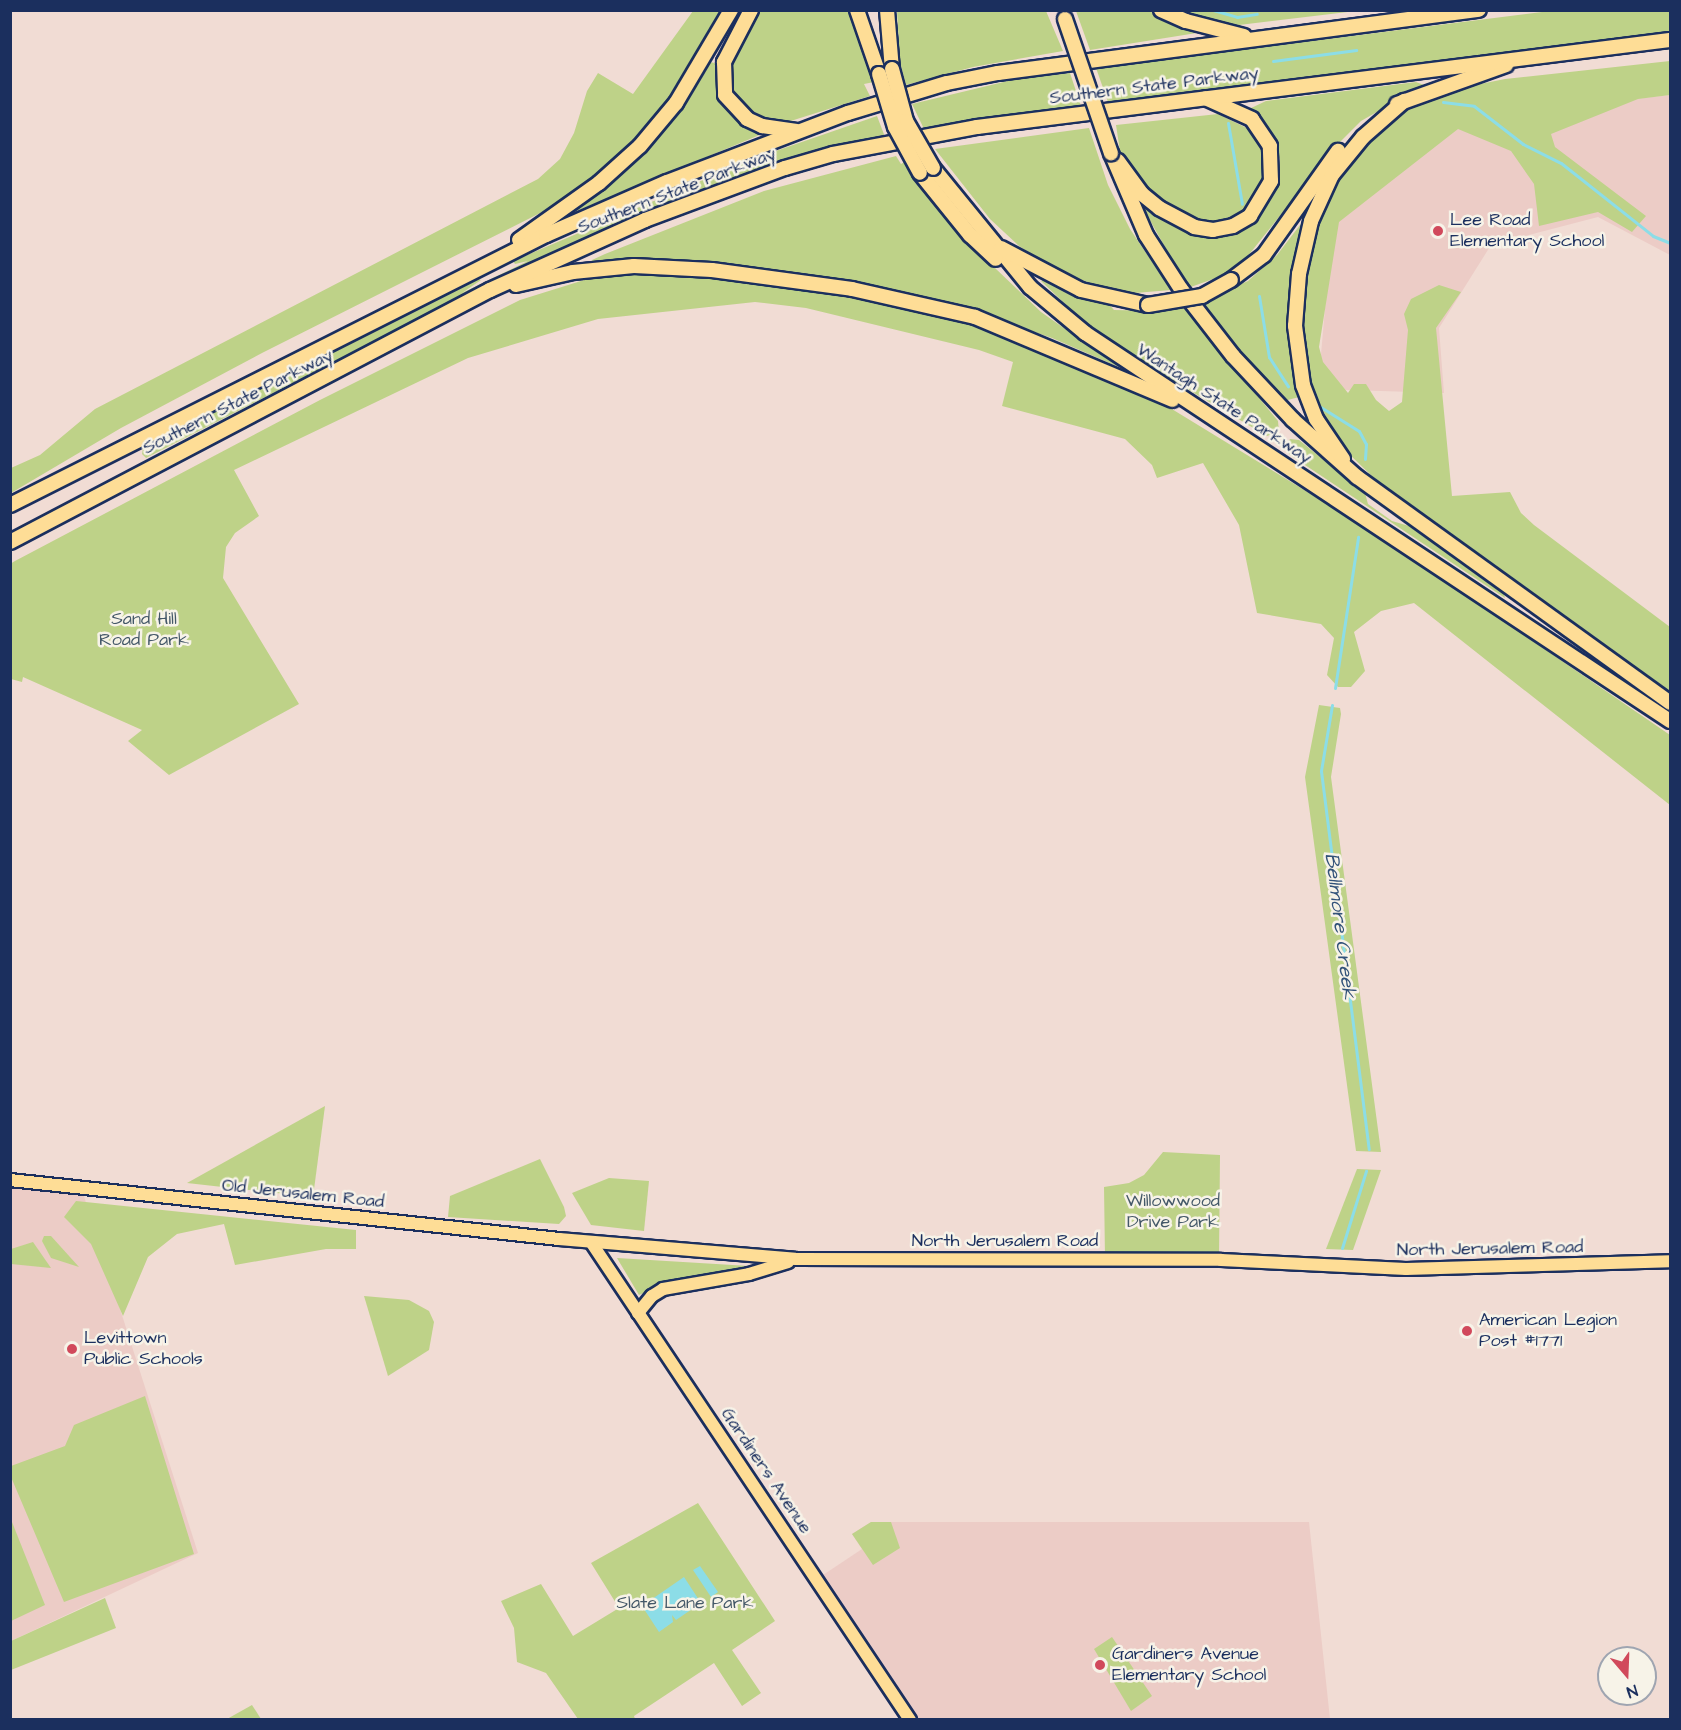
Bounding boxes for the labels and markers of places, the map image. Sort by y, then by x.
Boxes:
place label: Lee Road Elementary School [1450,210,1604,252]
marker: Lee Road Elementary School [1431,224,1445,238]
place label: American Legion Post #1771 [1479,1310,1617,1352]
marker: American Legion Post #1771 [1460,1324,1474,1338]
place label: Levittown Public Schools [84,1328,203,1370]
marker: Levittown Public Schools [65,1342,79,1356]
place label: Gardiners Avenue Elementary School [1112,1644,1266,1686]
marker: Gardiners Avenue Elementary School [1093,1658,1107,1672]

